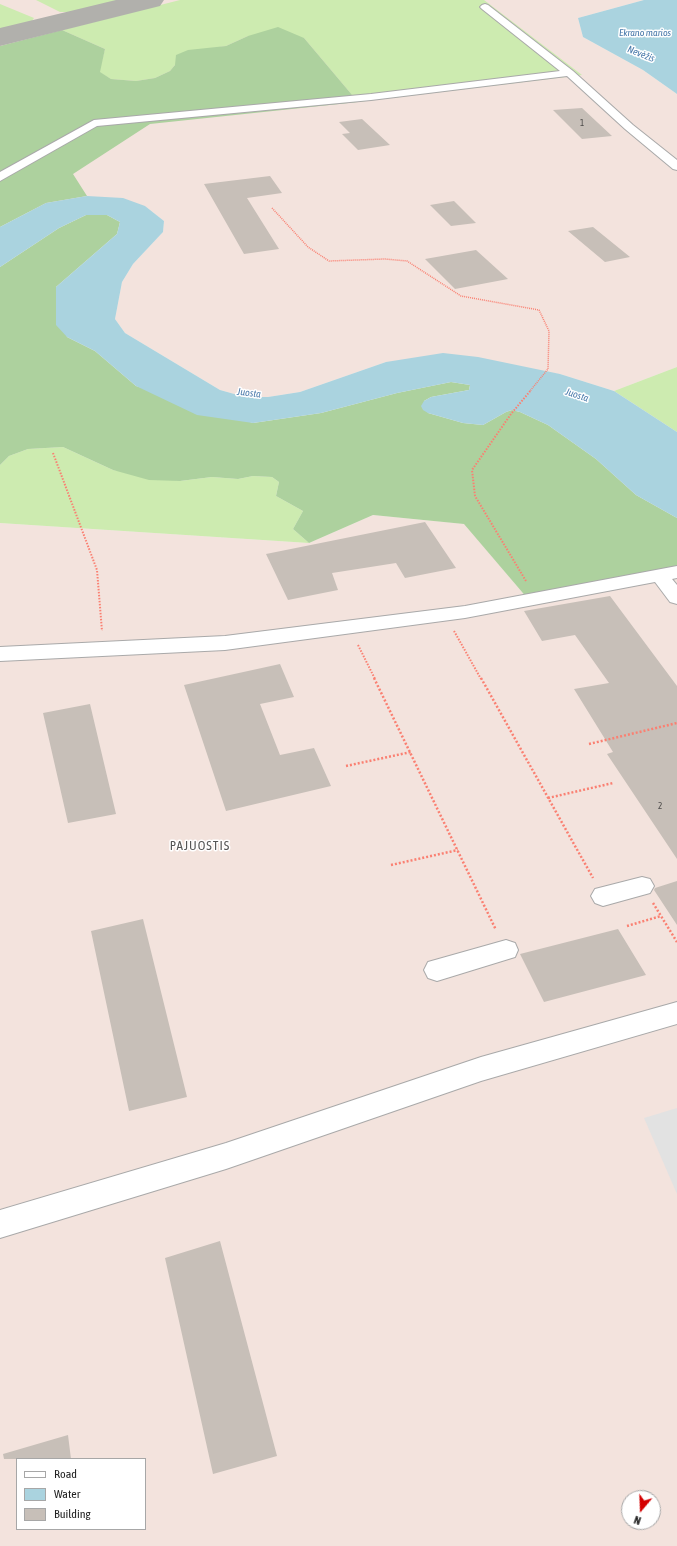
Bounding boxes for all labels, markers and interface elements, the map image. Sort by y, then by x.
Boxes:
water label: Ekrano marios [619,27,671,39]
water label: Nevėžis [626,43,656,65]
house number: 1 [580,118,584,128]
water label: Juosta [564,385,590,405]
water label: Juosta [237,386,261,400]
house number: 2 [658,801,662,811]
district label: PAJUOSTIS [170,838,230,854]
legend [16,1458,146,1530]
text: Road [54,1467,77,1481]
text: Water [54,1487,80,1501]
north arrow [621,1490,661,1530]
text: Building [54,1507,91,1521]
text: N [632,1514,642,1527]

